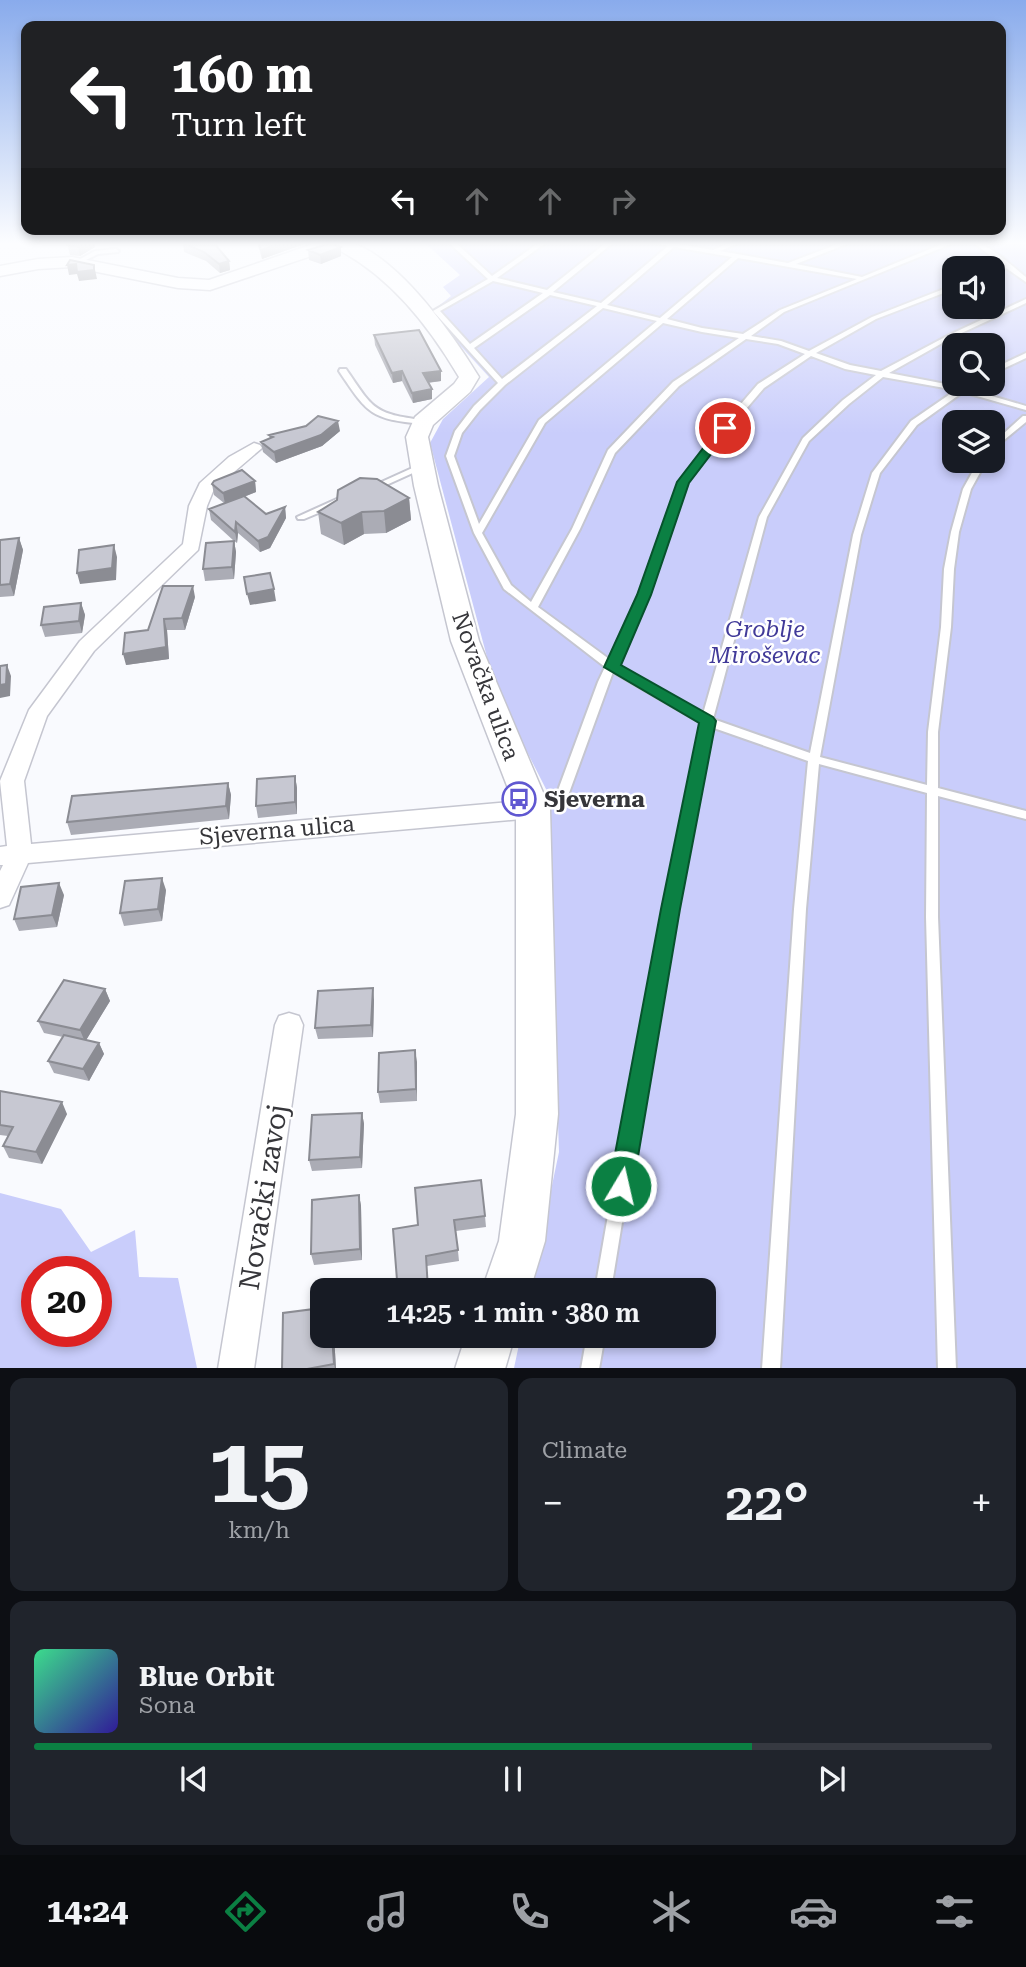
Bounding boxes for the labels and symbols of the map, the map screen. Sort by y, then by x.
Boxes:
pin [695,398,755,458]
street label: Novačka ulica [446,608,525,765]
park label: Groblje Miroševac [709,616,820,669]
bus stop icon: Sjeverna [500,780,538,818]
place label: Sjeverna [544,786,645,813]
street label: Sjeverna ulica [198,810,356,851]
street label: Novački zavoj [233,1102,294,1292]
position arrow [584,1149,658,1223]
speed limit sign: 20 [21,1256,112,1347]

